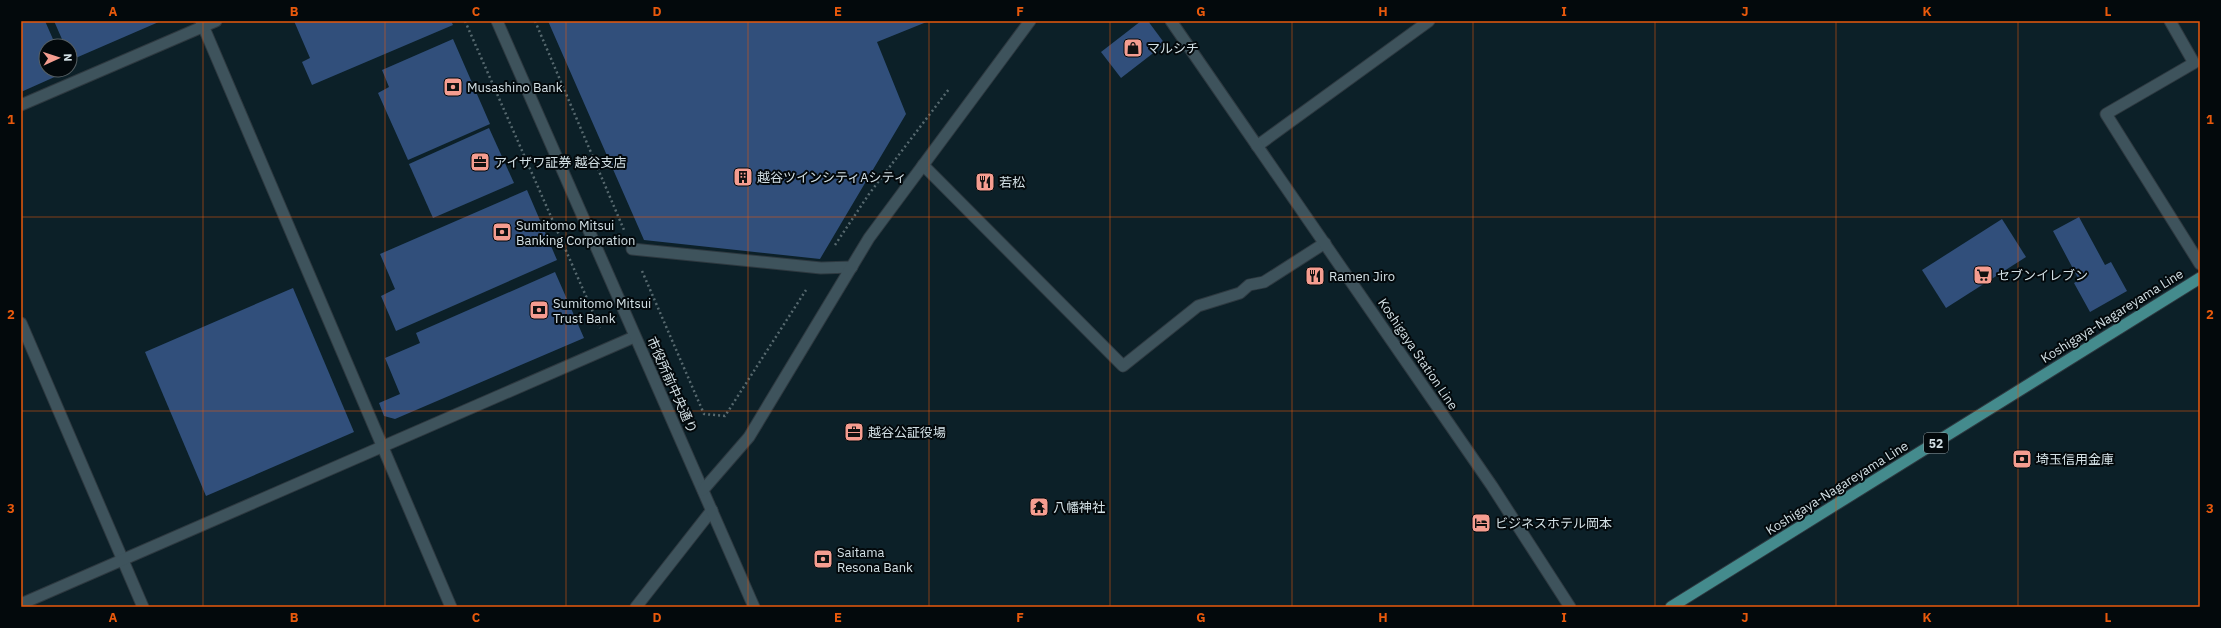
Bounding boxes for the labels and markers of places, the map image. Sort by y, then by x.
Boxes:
shop icon: マルシチ [1122,37,1144,59]
place label: マルシチ [1147,40,1199,57]
bank icon: Musashino Bank [442,76,464,98]
place label: Musashino Bank [467,79,563,96]
office icon: アイザワ証券 越谷支店 [469,151,491,173]
place label: アイザワ証券 越谷支店 [494,154,626,171]
building icon: 越谷ツインシティAシティ [732,166,754,188]
place label: 越谷ツインシティAシティ [757,169,907,186]
restaurant icon: 若松 [974,171,996,193]
place label: 若松 [999,174,1025,191]
place label: Sumitomo Mitsui Banking Corporation [516,217,635,249]
bank icon: Sumitomo Mitsui Banking Corporation [491,221,513,243]
supermarket icon: セブンイレブン [1972,264,1994,286]
restaurant icon: Ramen Jiro [1304,265,1326,287]
place label: セブンイレブン [1997,267,2088,284]
place label: Ramen Jiro [1329,268,1395,285]
place label: Sumitomo Mitsui Trust Bank [553,295,651,327]
bank icon: Sumitomo Mitsui Trust Bank [528,299,550,321]
office icon: 越谷公証役場 [843,421,865,443]
place label: 越谷公証役場 [868,424,946,441]
bank icon: 埼玉信用金庫 [2011,448,2033,470]
place label: 埼玉信用金庫 [2036,451,2114,468]
temple icon: 八幡神社 [1028,496,1050,518]
place label: 八幡神社 [1053,499,1105,516]
hotel icon: ビジネスホテル岡本 [1470,512,1492,534]
place label: ビジネスホテル岡本 [1495,515,1612,532]
place label: Saitama Resona Bank [837,544,913,576]
bank icon: Saitama Resona Bank [812,548,834,570]

